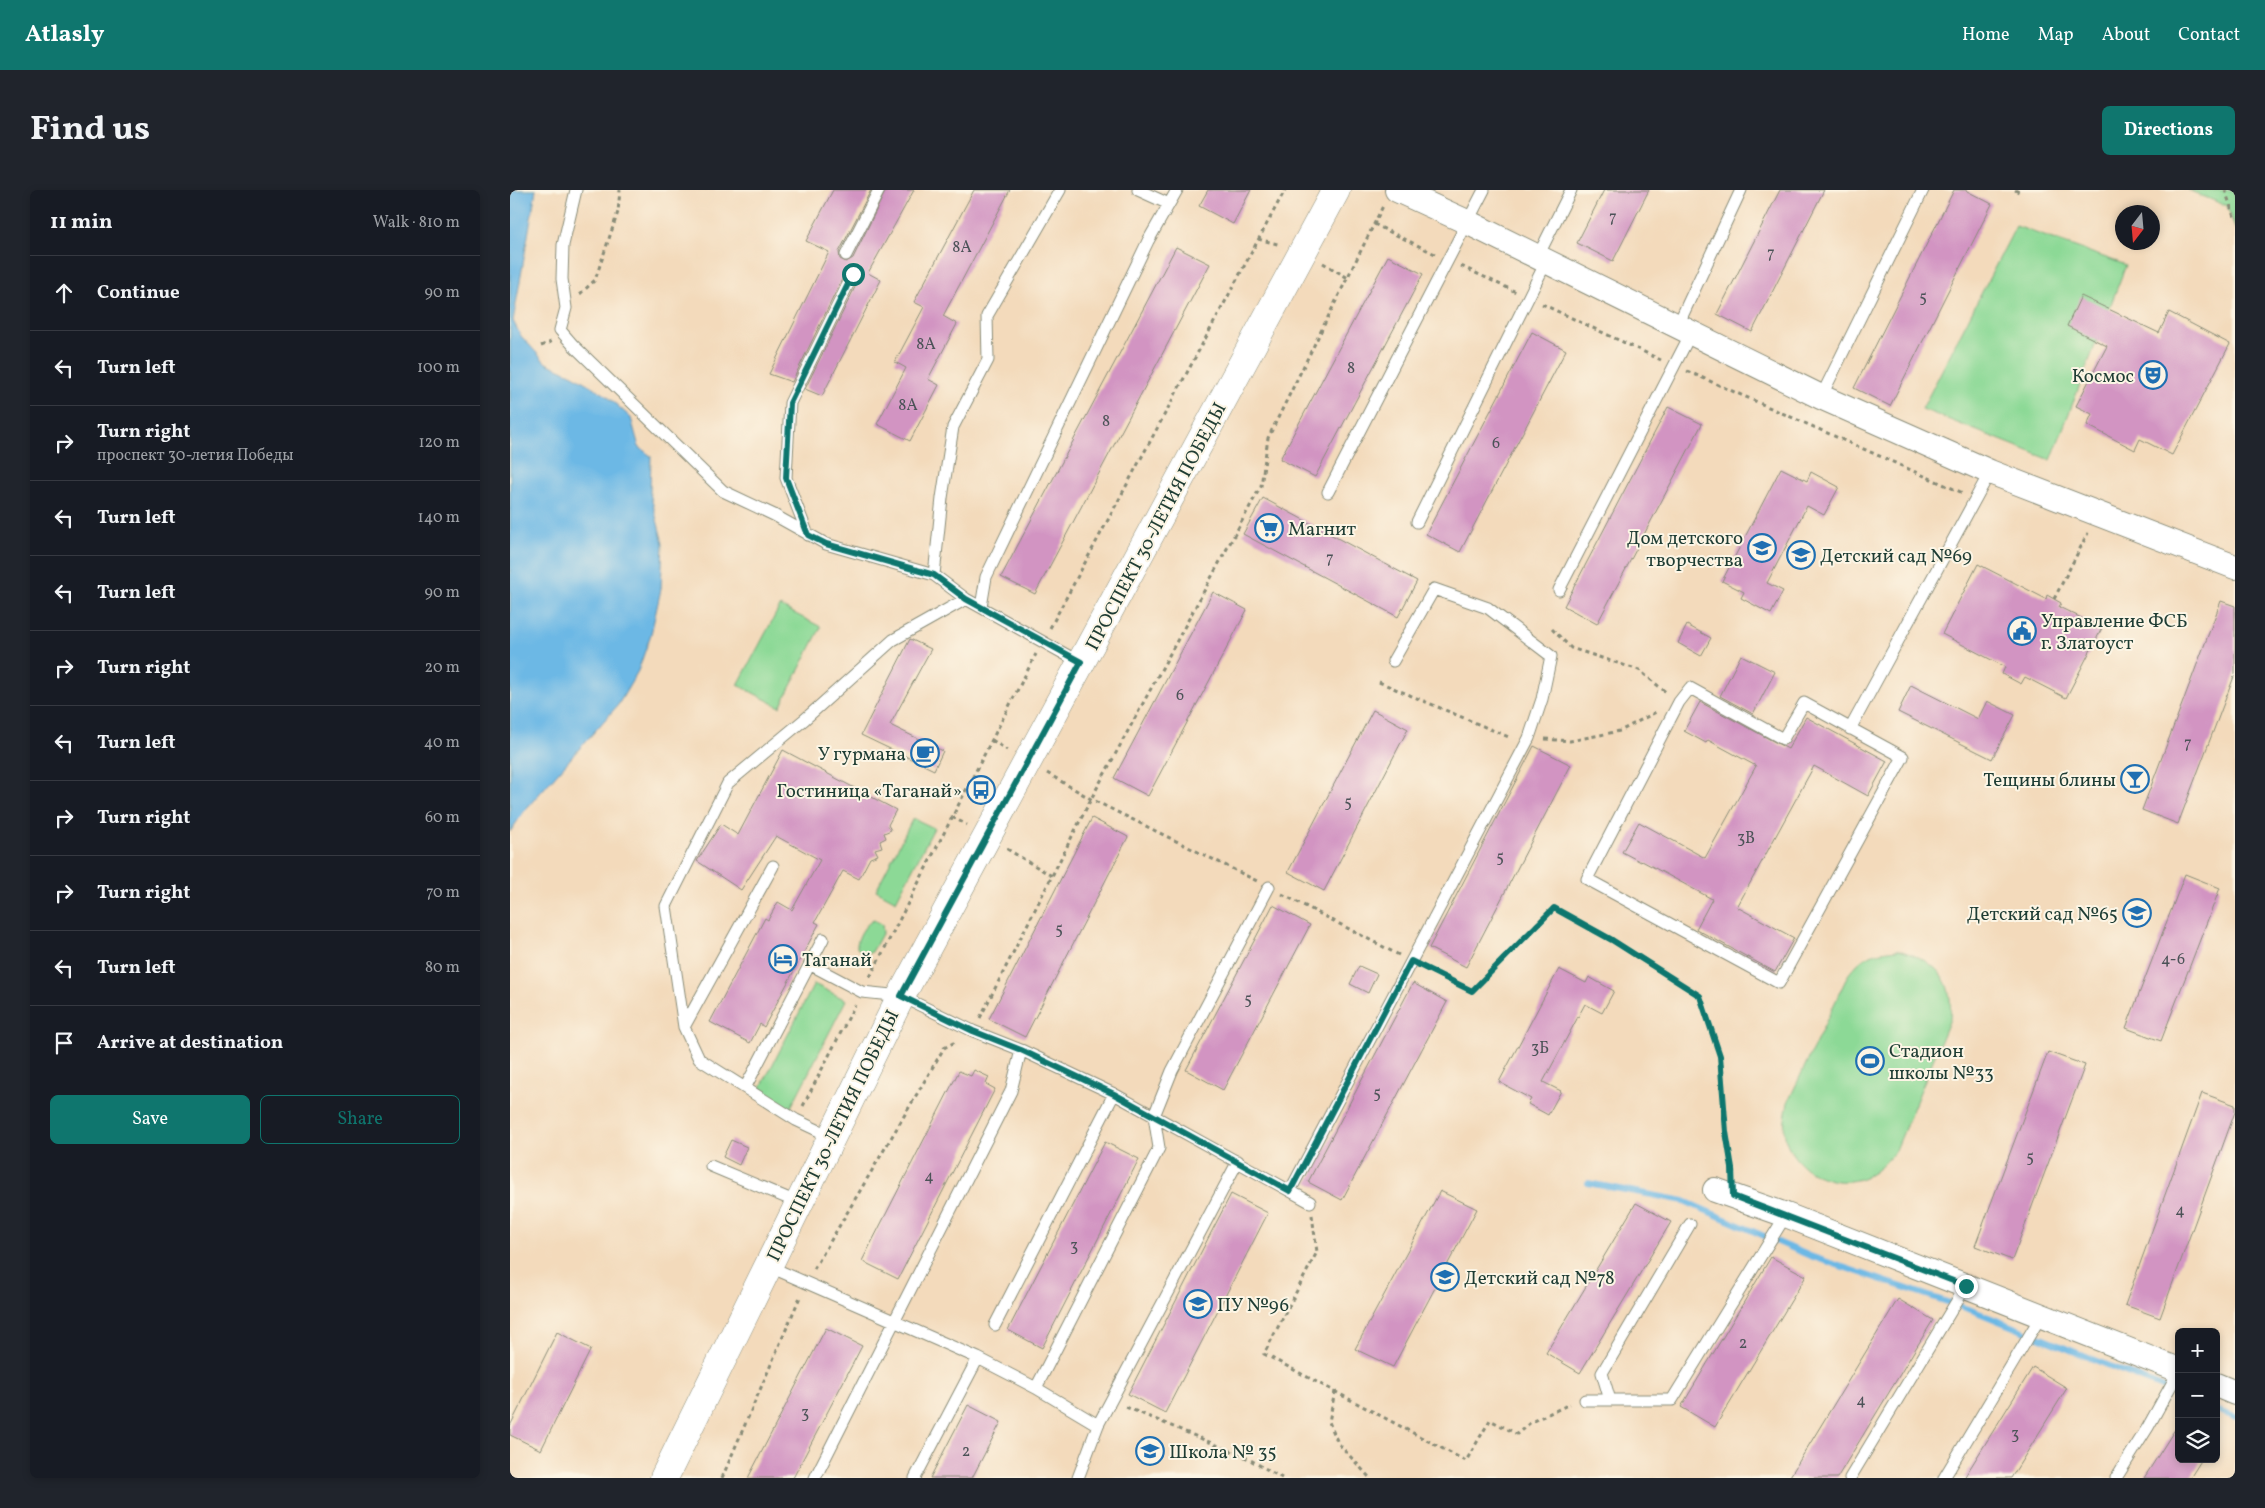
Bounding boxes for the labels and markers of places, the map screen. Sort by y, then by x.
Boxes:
theatre icon: Космос [2138,360,2168,390]
place label: Космос [2072,364,2134,390]
supermarket icon: Магнит [1254,513,1284,543]
place label: Магнит [1288,517,1356,543]
place label: Дом детского творчества [1627,526,1743,574]
school or university icon: Дом детского творчества [1747,533,1777,563]
school or university icon: Детский сад №69 [1786,540,1816,570]
place label: Детский сад №69 [1820,544,1972,570]
place label: Управление ФСБ г. Златоуст [2041,609,2188,657]
public building icon: Управление ФСБ г. Златоуст [2007,616,2037,646]
cafe icon: У гурмана [910,738,940,768]
place label: У гурмана [818,742,906,768]
bar icon: Тещины блины [2120,764,2150,794]
place label: Тещины блины [1983,768,2116,794]
bus stop icon: Гостиница «Таганай» [966,775,996,805]
place label: Гостиница «Таганай» [777,779,962,805]
school or university icon: Детский сад №65 [2122,898,2152,928]
place label: Детский сад №65 [1967,902,2118,928]
hotel icon: Таганай [768,944,798,974]
place label: Таганай [802,948,872,974]
place label: Стадион школы №33 [1889,1039,1994,1087]
sports icon: Стадион школы №33 [1855,1046,1885,1076]
school or university icon: Детский сад №78 [1430,1262,1460,1292]
place label: Детский сад №78 [1464,1266,1615,1292]
school or university icon: ПУ №96 [1183,1289,1213,1319]
place label: ПУ №96 [1217,1293,1289,1319]
school or university icon: Школа № 35 [1135,1436,1165,1466]
place label: Школа № 35 [1169,1440,1277,1466]

